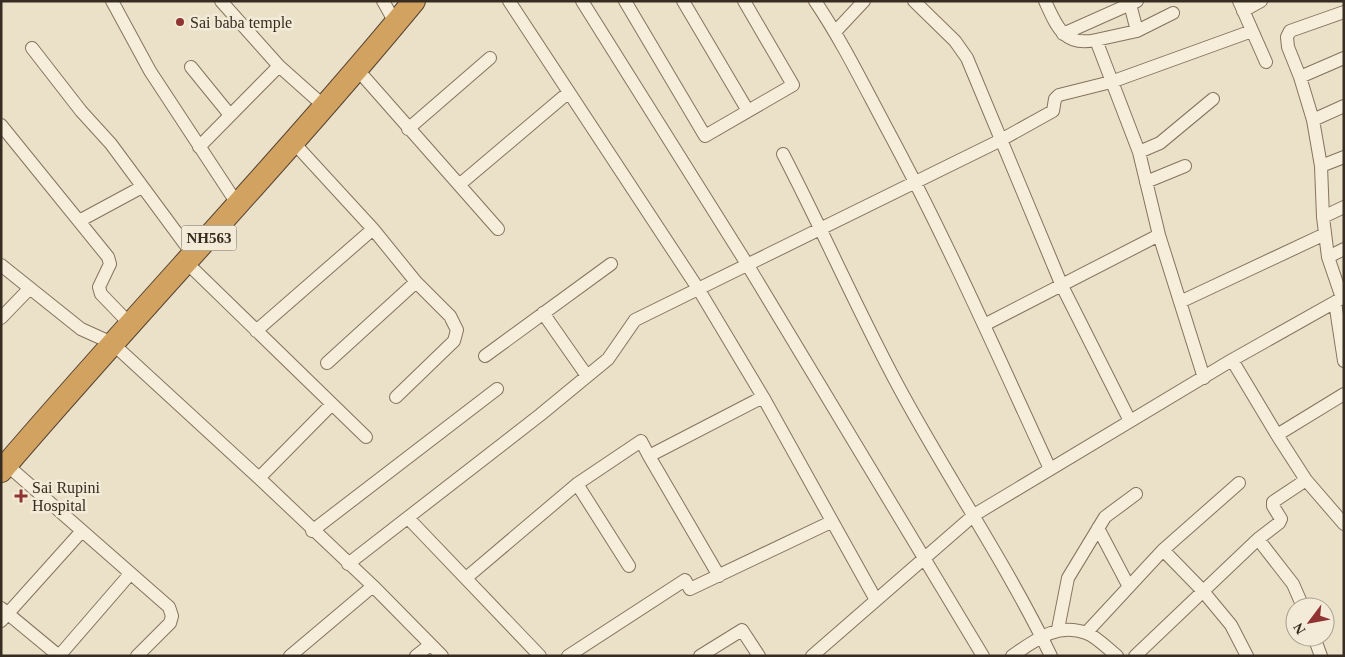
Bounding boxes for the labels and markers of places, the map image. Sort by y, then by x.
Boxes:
place label: Sai baba temple [190,14,292,32]
marker: Sai baba temple [174,16,186,28]
place label: Sai Rupini Hospital [32,479,101,515]
marker: Sai Rupini Hospital [14,489,28,503]

